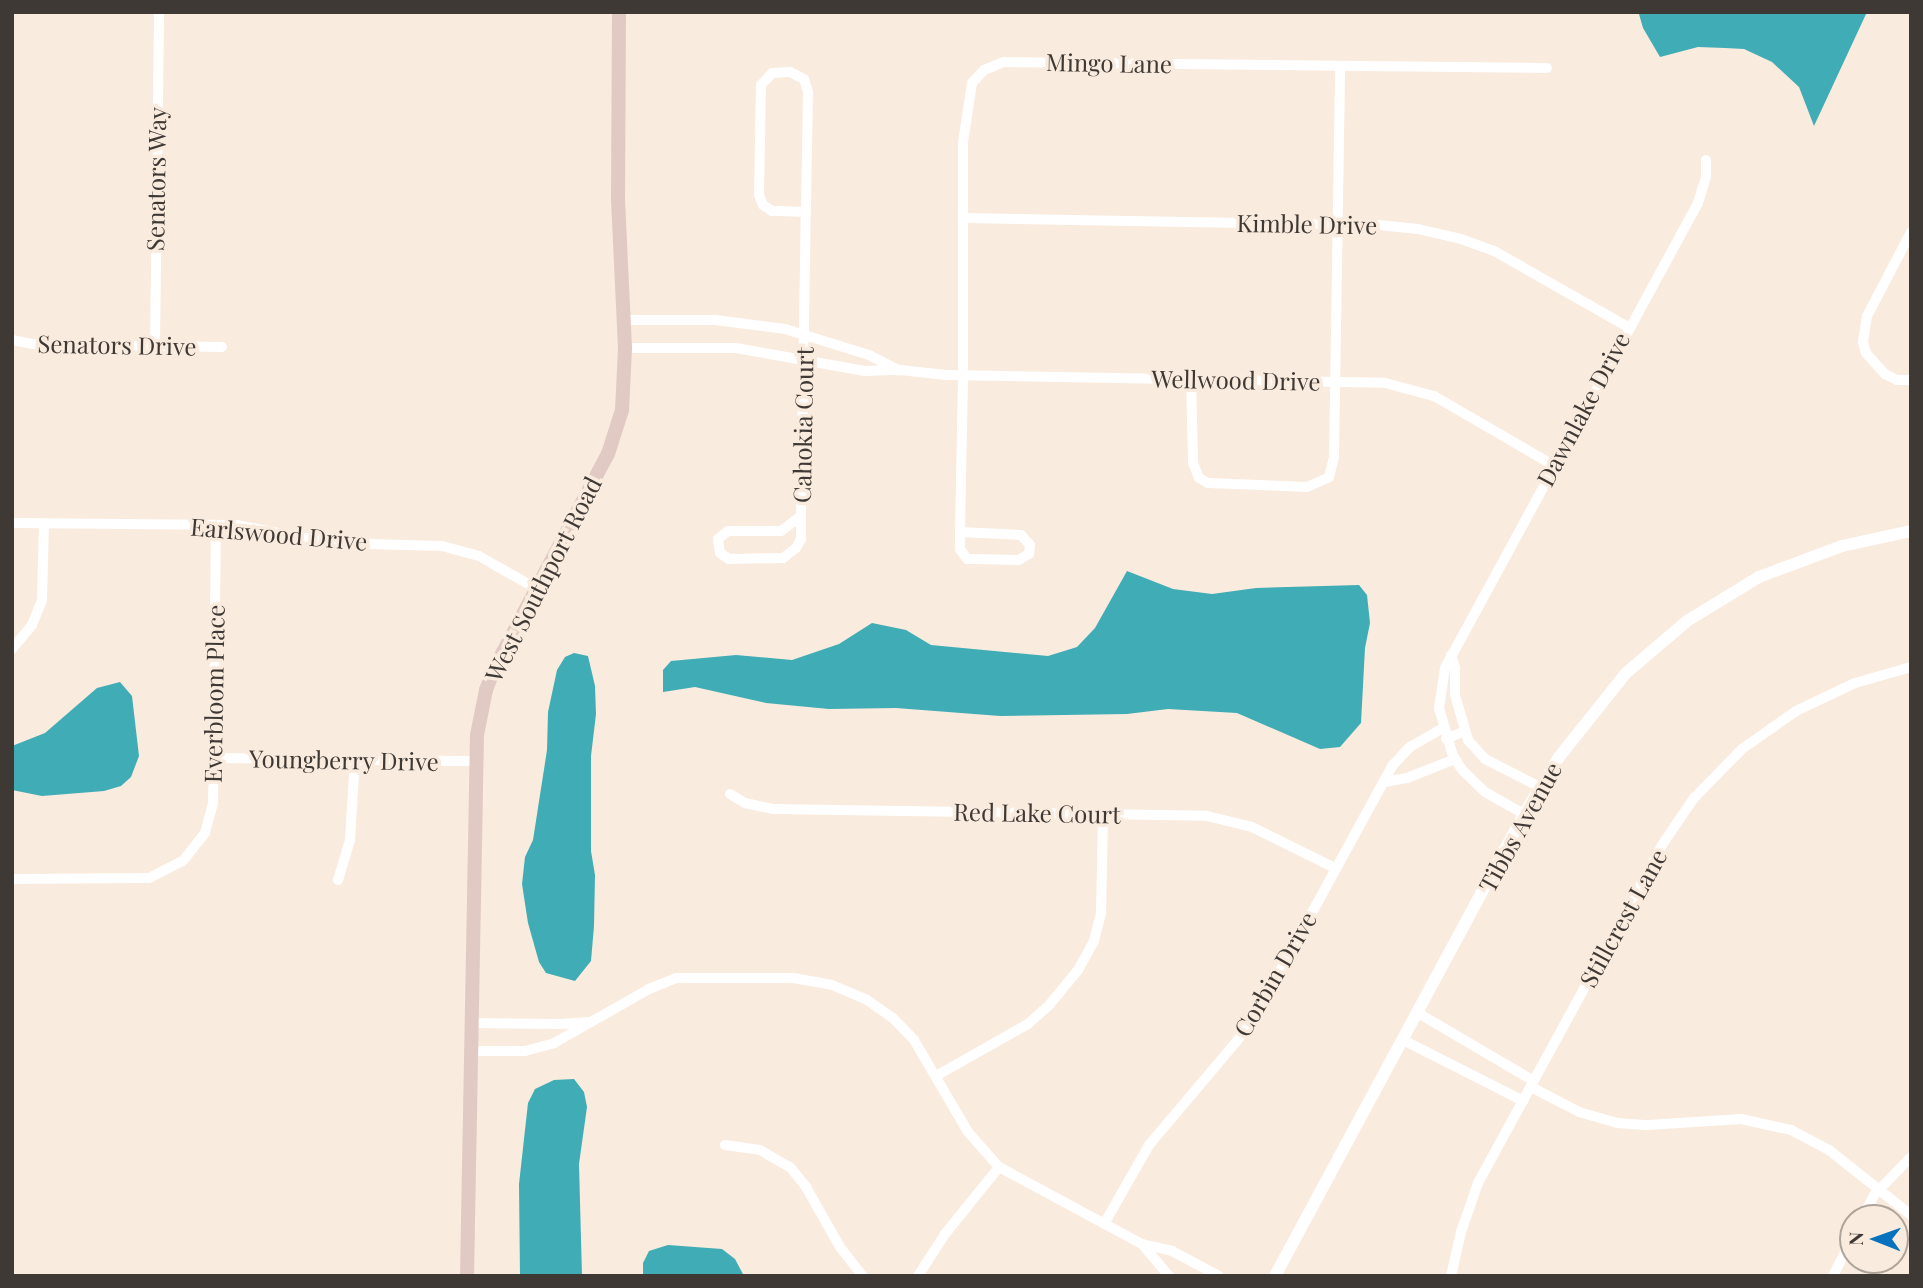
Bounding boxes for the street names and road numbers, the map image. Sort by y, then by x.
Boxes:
street label: Mingo Lane [1046,48,1172,78]
street label: Senators Way [140,106,172,252]
street label: Kimble Drive [1236,208,1378,240]
street label: Dawnlake Drive [1530,327,1636,491]
street label: Senators Drive [37,329,197,361]
street label: Cahokia Court [787,347,819,503]
street label: Wellwood Drive [1151,364,1321,396]
street label: West Southport Road [479,471,607,687]
street label: Earlswood Drive [189,512,369,556]
street label: Everbloom Place [198,605,230,783]
street label: Youngberry Drive [249,744,439,776]
street label: Tibbs Avenue [1472,757,1568,897]
street label: Red Lake Court [953,797,1121,829]
street label: Stillcrest Lane [1573,844,1673,992]
street label: Corbin Drive [1228,906,1322,1042]

